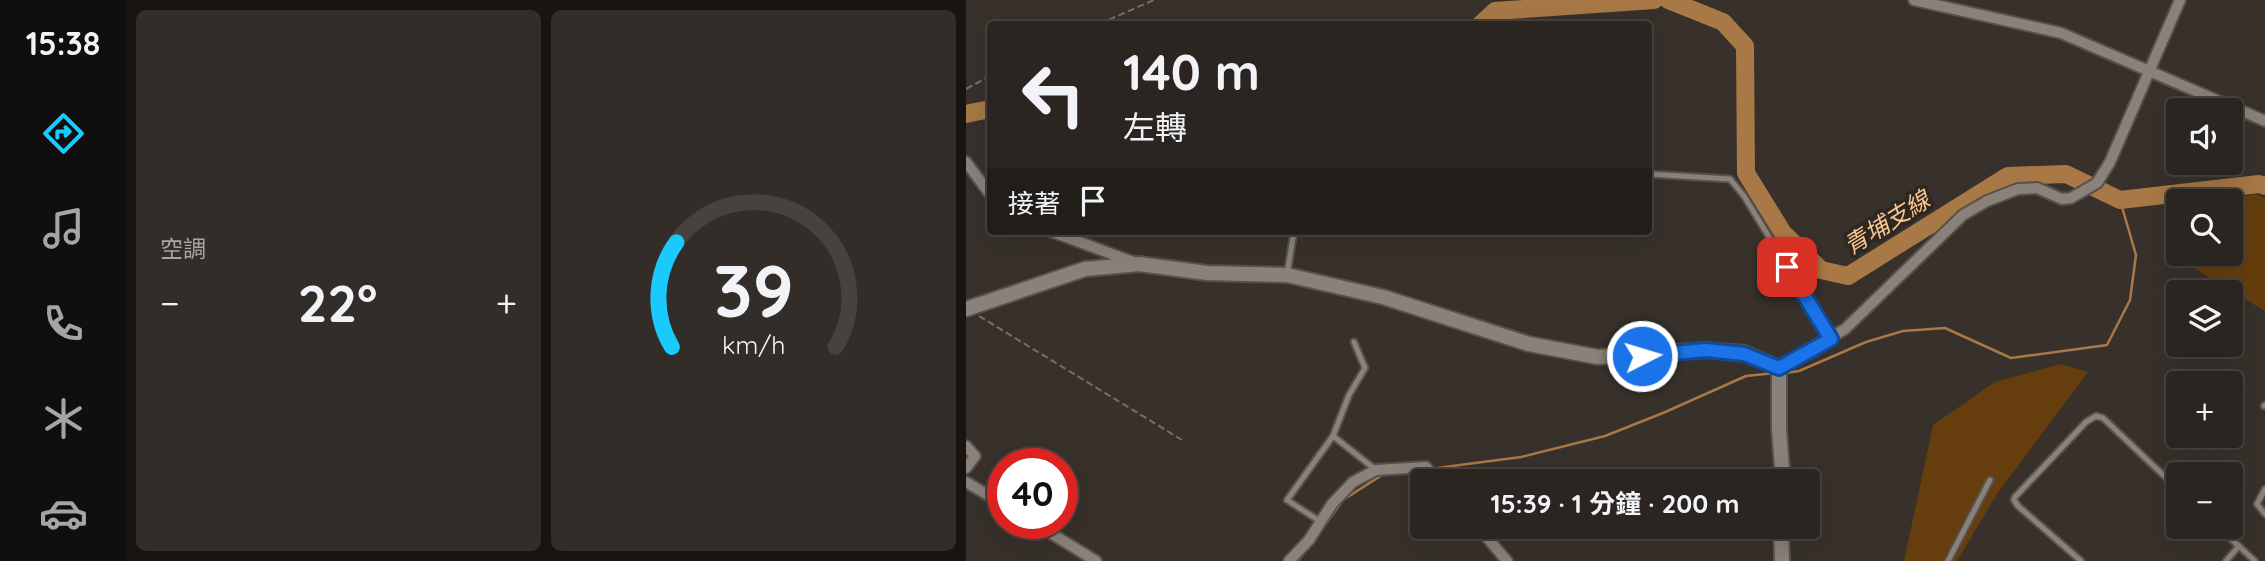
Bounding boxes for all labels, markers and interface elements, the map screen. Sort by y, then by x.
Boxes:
text: 15:38 [26,23,100,63]
text: 140 m [1123,41,1260,102]
icon: left [1008,49,1099,140]
map controls [2166,98,2243,539]
button: sound [2166,98,2243,175]
text: 左轉 [1123,107,1187,147]
icon: directions [39,109,88,158]
icon: arrive [1074,182,1112,220]
water label: 青埔支線 [1838,182,1938,260]
text: 接著 [1008,187,1060,220]
button: search [2166,189,2243,266]
icon: music [39,204,88,253]
text: 空調 [160,234,206,263]
pin [1757,237,1817,297]
text: 39 [713,244,794,335]
icon: arrive [1768,248,1806,286]
text: 22° [298,270,377,335]
text: − [160,279,180,327]
text: + [496,279,517,327]
button: layers [2166,280,2243,357]
icon: phone [39,299,88,348]
position arrow [1605,319,1679,393]
text: km/h [722,328,785,359]
button: + [2166,371,2243,448]
icon: climate [39,394,88,443]
speed limit sign: 40 [987,448,1078,539]
button: − [2166,462,2243,539]
text: 15:39 · 1 分鐘 · 200 m [1491,487,1739,520]
icon: car [39,489,88,538]

